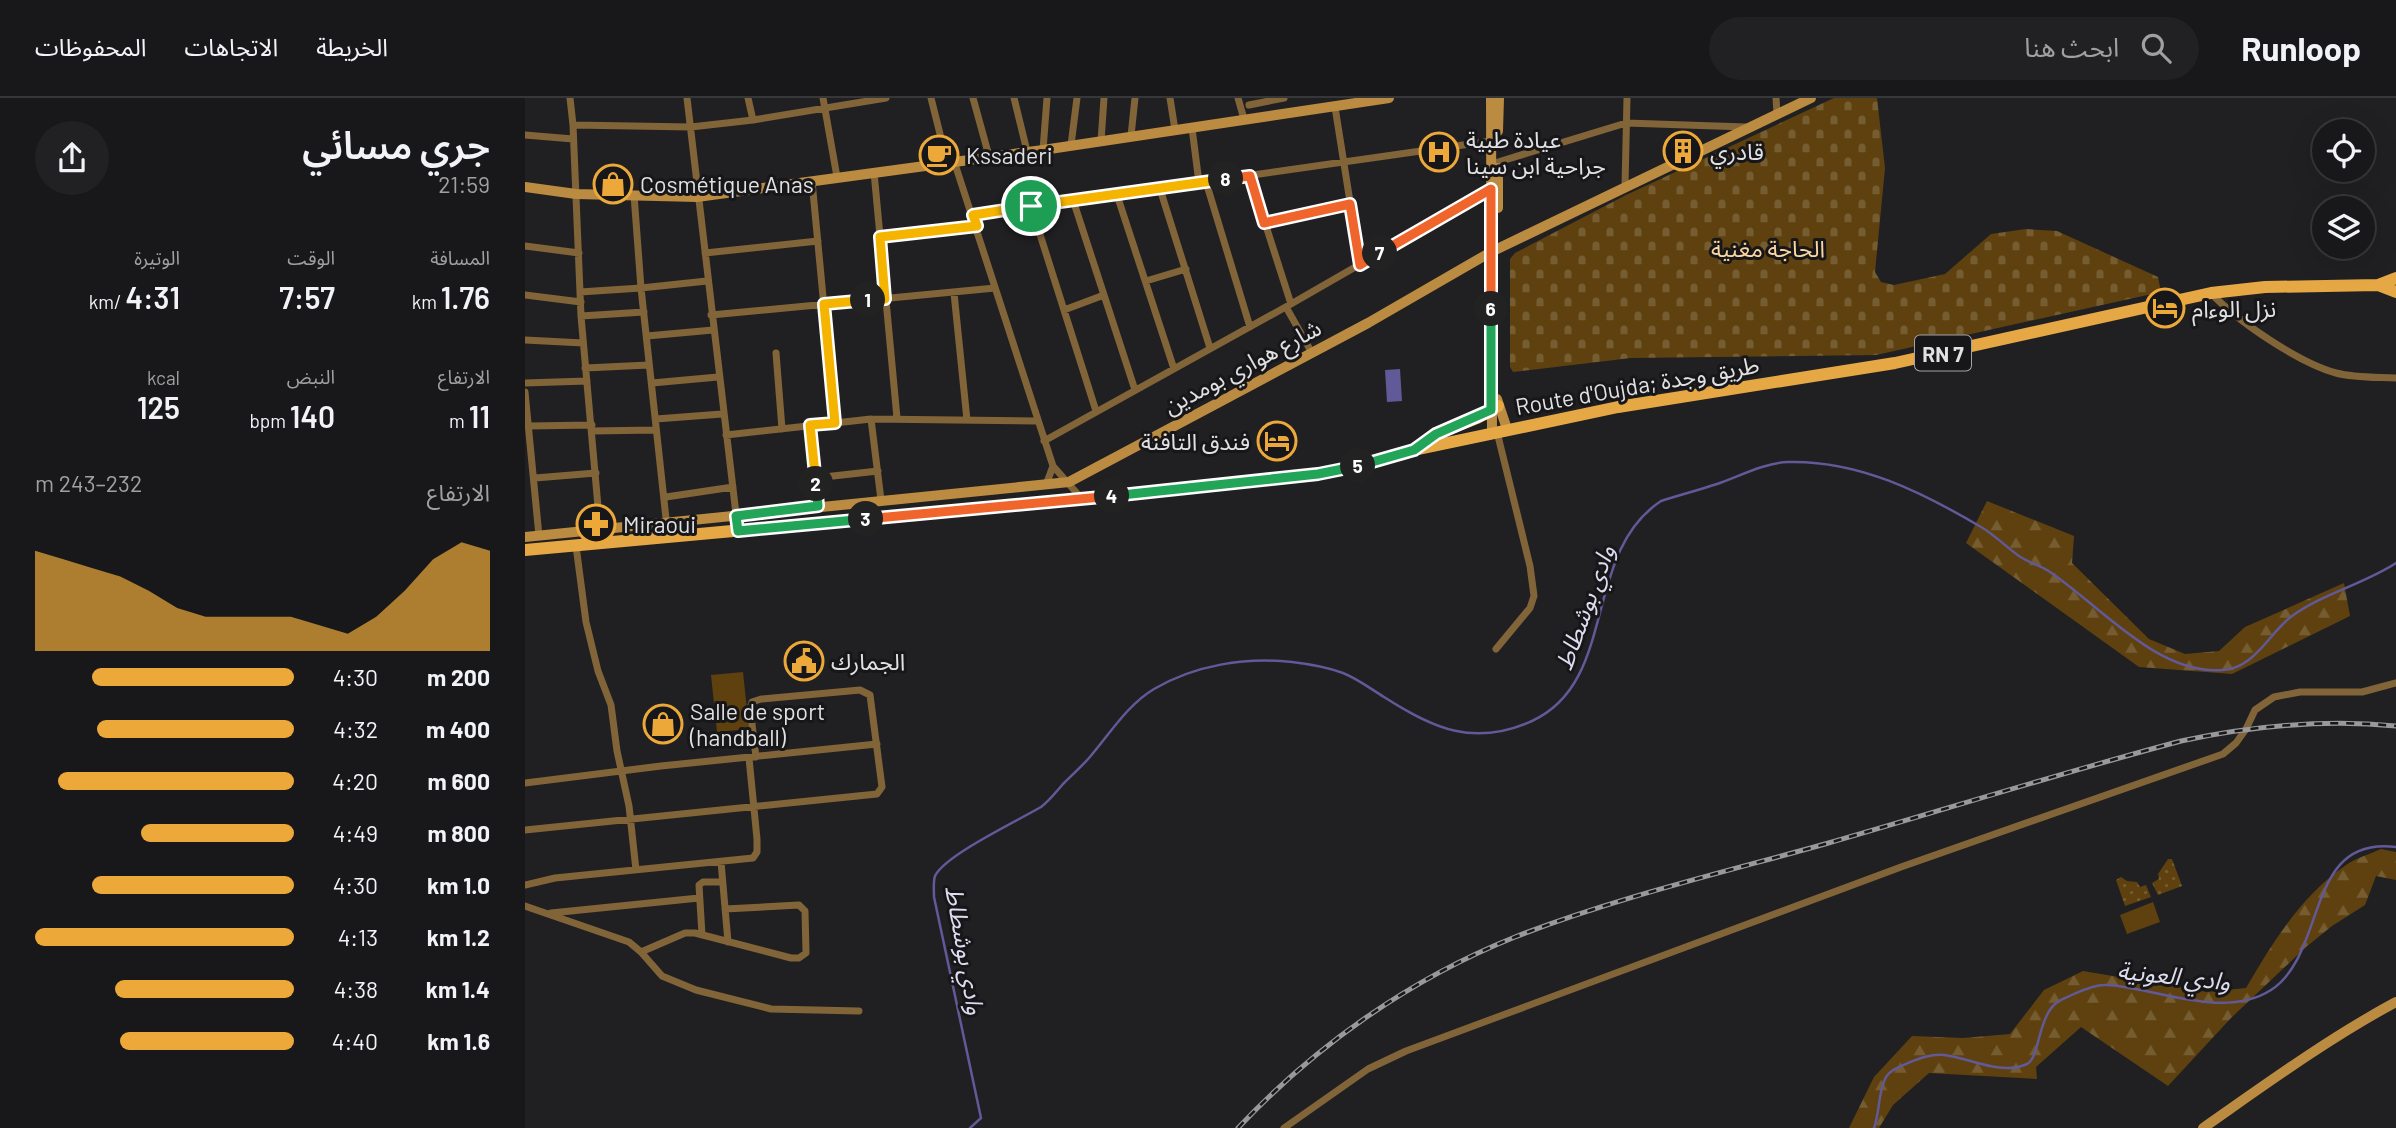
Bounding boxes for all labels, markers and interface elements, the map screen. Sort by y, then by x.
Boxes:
search box [1709,17,2199,80]
text: Runloop [2241,28,2361,68]
icon: search [2137,29,2175,67]
text: ابحث هنا [2024,31,2119,62]
text: المحفوظات [35,32,146,61]
text: الاتجاهات [184,32,278,61]
text: الخريطة [316,32,388,61]
map controls [2312,119,2375,259]
button: locate [2312,119,2375,182]
button: share [35,121,109,195]
text: جري مسائي [302,121,490,167]
place label: عيادة طبية جراحية ابن سينا [1466,125,1606,180]
building icon: قادري [1662,130,1704,172]
hospital icon: عيادة طبية جراحية ابن سينا [1418,131,1460,173]
cafe icon: Kssaderi [918,134,960,176]
place label: قادري [1710,137,1764,169]
place label: Kssaderi [966,141,1053,169]
pin: 8 [1209,162,1243,196]
shop icon: Cosmétique Anas [592,163,634,205]
text: 8 [1220,167,1231,190]
text: 21:59 [438,170,490,198]
place label: Cosmétique Anas [640,170,814,198]
pin [1001,176,1061,236]
icon: arrive [1012,187,1050,225]
button: layers [2312,196,2375,259]
park label: الحاجة مغنية [1711,234,1825,262]
pin: 7 [1363,236,1397,270]
text: 7 [1375,241,1384,264]
text: الوتيرة [134,246,180,269]
text: الوقت [287,246,335,269]
text: المسافة [430,246,490,269]
text: 4:31 [125,279,180,315]
text: 7:57 [279,279,335,315]
text: 1.76 [441,279,490,315]
pin: 1 [851,282,885,318]
hotel icon: نزل الوءام [2144,287,2186,329]
text: 1 [864,288,871,311]
text: /km [89,290,125,313]
text: km [412,290,441,313]
pin: 6 [1473,292,1509,326]
place label: نزل الوءام [2192,294,2276,327]
text: 6 [1485,297,1496,320]
street label: شارع هواري بومدين [1158,313,1328,423]
road number: RN 7 [1915,336,1971,370]
street label: Route d'Oujda; طريق وجدة [1513,350,1761,421]
text: النبض [287,365,335,388]
text: الارتفاع [438,365,490,388]
text: kcal [147,366,180,389]
text: 125 [137,389,180,425]
text: 140 [290,398,335,434]
text: 11 [469,398,490,434]
text: bpm [249,409,290,432]
text: m [449,409,469,432]
hotel icon: فندق التافنة [1256,420,1298,462]
place label: فندق التافنة [1141,427,1250,455]
pin: 5 [1341,448,1375,484]
text: 5 [1352,454,1363,477]
pin: 2 [799,466,833,502]
text: 232–243 m [35,469,142,497]
text: 2 [810,472,821,495]
text: الارتفاع [427,478,490,506]
pin: 4 [1095,478,1129,514]
text: 4 [1106,484,1117,507]
pin: 3 [849,502,883,536]
pharmacy icon: Miraoui [575,503,617,545]
text: 3 [860,507,871,530]
place label: Miraoui [623,510,696,538]
water label: وادي بوشطاط [1548,541,1625,675]
public building icon: الجمارك [783,640,825,682]
place label: الجمارك [831,647,905,676]
text: 4:30 [333,663,378,691]
text: 200 m [427,663,490,691]
place label: Salle de sport (handball) [689,697,825,751]
shop icon: Salle de sport (handball) [642,703,684,745]
text: 4:32 [333,715,378,743]
text: 400 m [426,715,490,743]
text: 4:20 [332,767,378,795]
text: 600 m [428,767,490,795]
text: 4:49 [333,819,378,847]
text: 800 m [428,819,490,847]
text: 4:30 [333,871,378,899]
text: 1.0 km [427,871,490,899]
water label: وادي بوشطاط [935,883,992,1018]
text: 4:13 [338,923,378,951]
text: 1.2 km [427,923,490,951]
water label: وادي العونية [2115,955,2232,1001]
text: 4:38 [334,975,378,1003]
text: 1.4 km [426,975,490,1003]
text: 4:40 [332,1027,378,1055]
text: 1.6 km [427,1027,490,1055]

